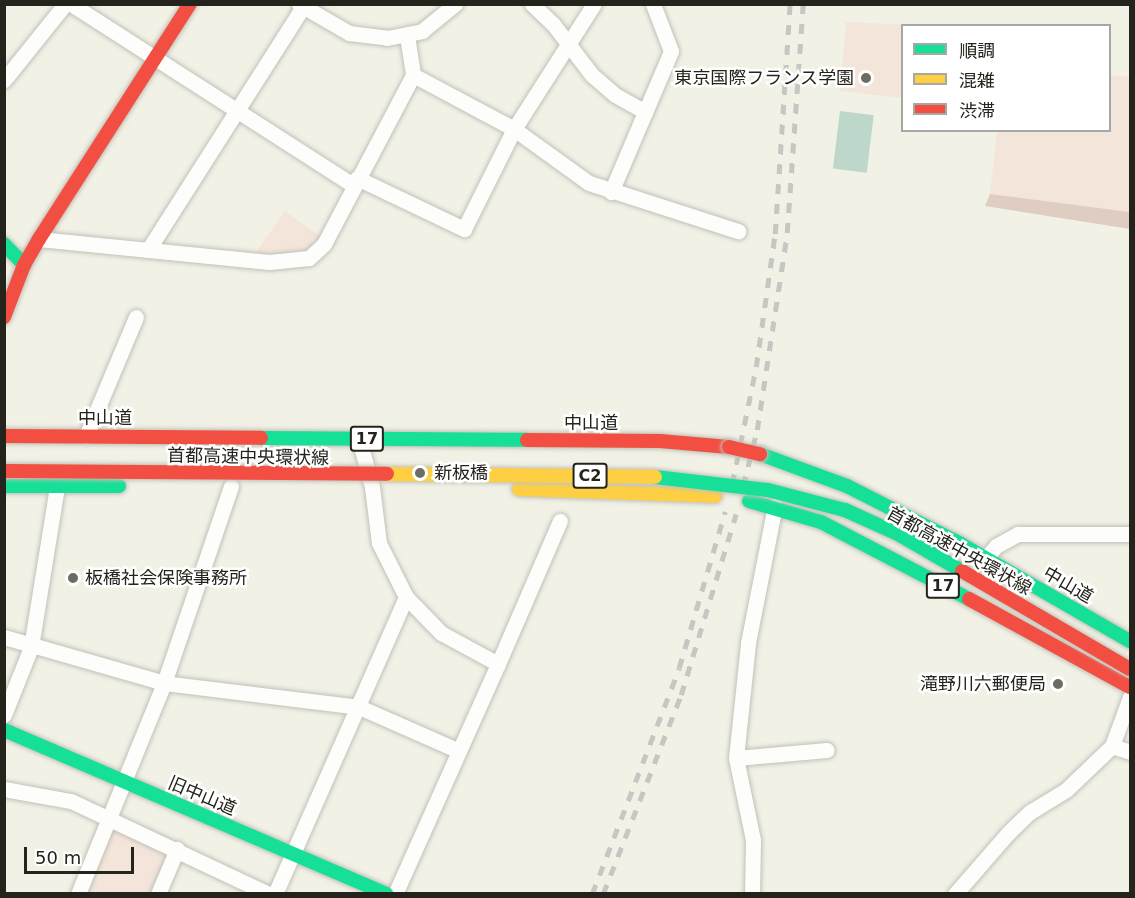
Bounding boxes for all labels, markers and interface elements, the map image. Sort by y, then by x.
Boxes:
legend [901,24,1111,132]
text: 順調 [959,40,995,61]
place label: 東京国際フランス学園 [674,67,854,89]
text: 混雑 [959,70,995,91]
marker: 東京国際フランス学園 [859,71,873,85]
text: 渋滞 [959,100,995,121]
street label: 中山道 [78,407,132,429]
street label: 中山道 [564,412,618,434]
road number: 17 [349,426,385,452]
street label: 首都高速中央環状線 [167,445,329,469]
place label: 新板橋 [434,462,488,484]
road number: C2 [572,463,608,489]
marker: 新板橋 [411,464,429,482]
street label: 首都高速中央環状線 [883,502,1035,600]
street label: 中山道 [1039,562,1097,608]
place label: 板橋社会保険事務所 [85,567,247,589]
marker: 板橋社会保険事務所 [66,571,80,585]
road number: 17 [925,573,961,599]
place label: 滝野川六郵便局 [920,673,1046,695]
marker: 滝野川六郵便局 [1051,677,1065,691]
street label: 旧中山道 [165,772,239,820]
scale bar [27,835,136,873]
text: 50 m [35,847,81,868]

